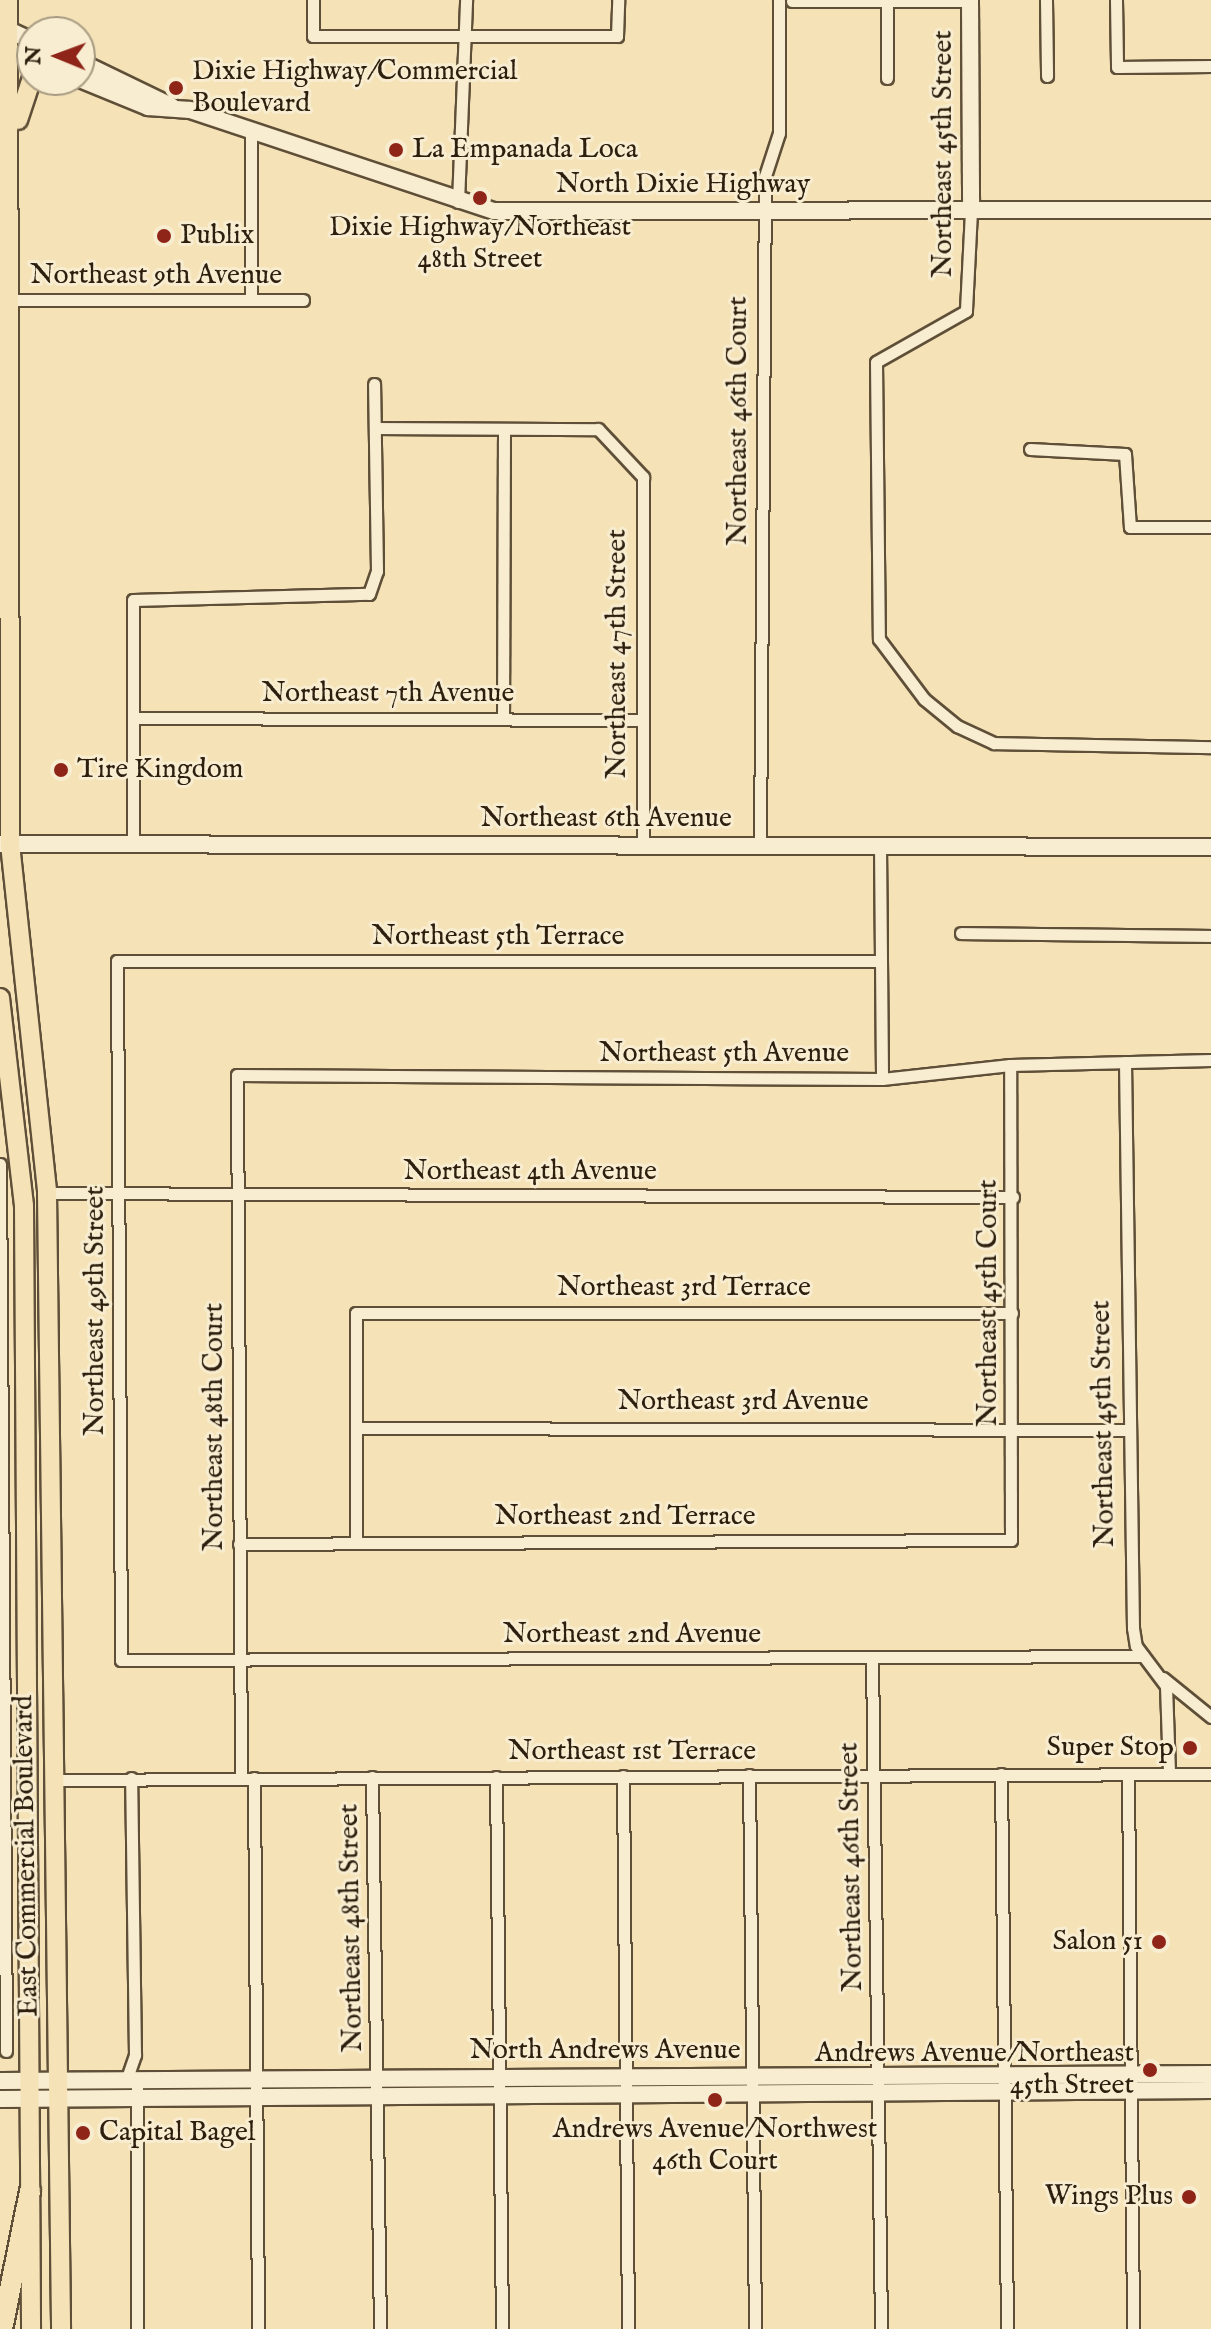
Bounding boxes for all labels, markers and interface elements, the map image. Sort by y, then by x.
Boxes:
north arrow [16,16,96,96]
street label: Northeast 45th Street [927,30,961,278]
text: N [20,46,48,65]
place label: Dixie Highway/Commercial Boulevard [192,55,517,121]
marker: Dixie Highway/Commercial Boulevard [167,79,185,97]
place label: La Empanada Loca [412,133,638,167]
marker: La Empanada Loca [387,141,405,159]
street label: North Dixie Highway [556,168,810,202]
marker: Dixie Highway/Northeast 48th Street [471,189,489,207]
place label: Dixie Highway/Northeast 48th Street [329,211,631,277]
place label: Publix [180,219,254,253]
marker: Publix [155,227,173,245]
street label: Northeast 9th Avenue [30,259,282,293]
street label: Northeast 46th Court [722,296,756,546]
street label: Northeast 47th Street [601,529,635,779]
street label: Northeast 7th Avenue [262,677,514,711]
place label: Tire Kingdom [77,753,243,787]
marker: Tire Kingdom [52,761,70,779]
street label: Northeast 6th Avenue [480,802,732,836]
street label: Northeast 5th Terrace [372,920,624,954]
street label: Northeast 5th Avenue [599,1037,849,1071]
street label: Northeast 4th Avenue [403,1155,657,1189]
street label: Northeast 45th Court [972,1179,1006,1427]
street label: Northeast 49th Street [79,1186,113,1436]
street label: Northeast 3rd Terrace [557,1271,811,1305]
street label: Northeast 45th Street [1085,1300,1123,1548]
street label: Northeast 48th Court [198,1303,232,1551]
street label: Northeast 3rd Avenue [617,1385,869,1419]
street label: Northeast 2nd Terrace [494,1500,756,1534]
street label: Northeast 2nd Avenue [503,1618,761,1652]
street label: East Commercial Boulevard [7,1695,47,2017]
place label: Super Stop [1047,1731,1174,1765]
street label: Northeast 1st Terrace [508,1735,756,1769]
marker: Super Stop [1181,1739,1199,1757]
street label: Northeast 46th Street [833,1742,871,1992]
street label: Northeast 48th Street [333,1803,371,2053]
place label: Salon 51 [1052,1925,1143,1959]
marker: Salon 51 [1150,1933,1168,1951]
street label: North Andrews Avenue [469,2034,741,2068]
place label: Andrews Avenue/Northeast 45th Street [815,2037,1134,2103]
marker: Andrews Avenue/Northeast 45th Street [1141,2061,1159,2079]
marker: Andrews Avenue/Northwest 46th Court [706,2091,724,2109]
place label: Andrews Avenue/Northwest 46th Court [553,2113,877,2179]
place label: Capital Bagel [99,2116,255,2150]
marker: Capital Bagel [74,2124,92,2142]
place label: Wings Plus [1045,2180,1173,2214]
marker: Wings Plus [1180,2188,1198,2206]

